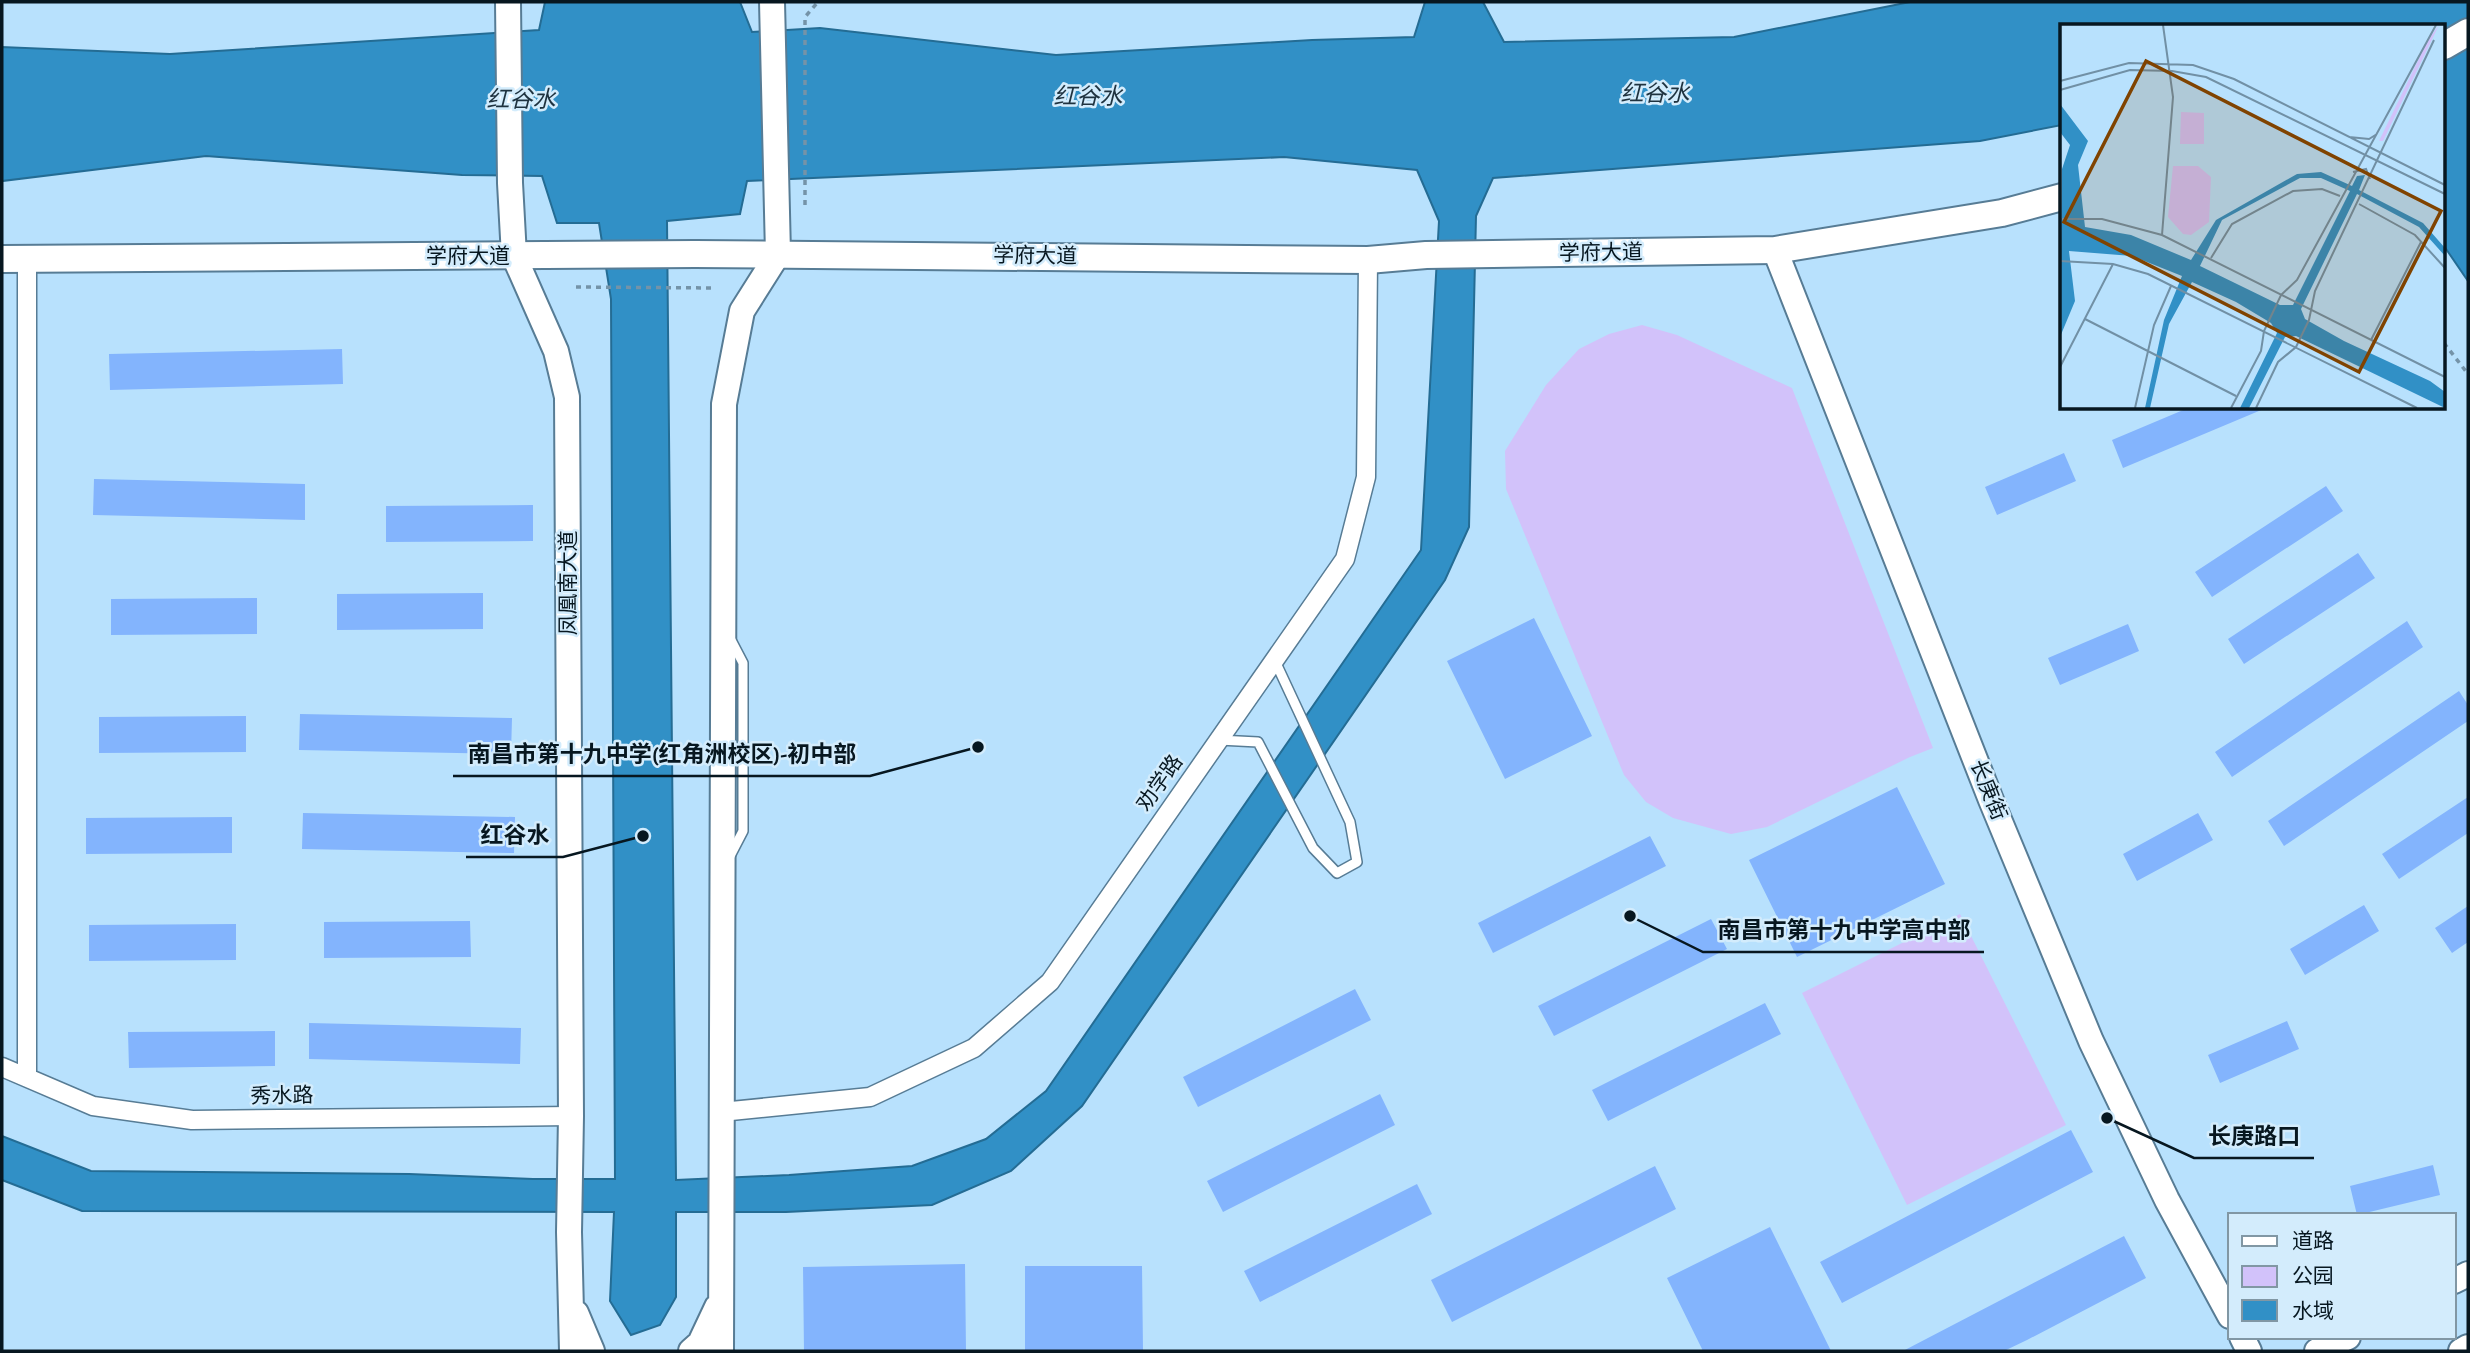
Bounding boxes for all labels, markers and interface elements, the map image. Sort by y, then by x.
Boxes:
inset map [2060,24,2446,410]
water label: 红谷水 [1621,81,1691,106]
water label: 红谷水 [1054,84,1124,109]
water label: 红谷水 [487,87,557,112]
street label: 学府大道 [1559,241,1643,264]
street label: 学府大道 [993,244,1077,267]
street label: 学府大道 [426,245,510,267]
street label: 凤凰南大道 [557,531,579,636]
callout: 南昌市第十九中学(红角洲校区)-初中部 [453,732,870,776]
text: 南昌市第十九中学(红角洲校区)-初中部 [468,741,856,767]
street label: 劝学路 [1133,751,1187,815]
street label: 长庚街 [1966,756,2010,823]
callout: 红谷水 [466,813,563,857]
text: 红谷水 [481,823,550,848]
callout: 南昌市第十九中学高中部 [1703,908,1984,952]
text: 南昌市第十九中学高中部 [1718,917,1971,943]
street label: 秀水路 [250,1084,314,1107]
callout: 长庚路口 [2194,1114,2314,1158]
text: 长庚路口 [2208,1124,2300,1149]
legend [2228,1213,2456,1339]
text: 道路 [2292,1230,2334,1252]
text: 公园 [2292,1265,2334,1287]
text: 水域 [2292,1300,2334,1322]

